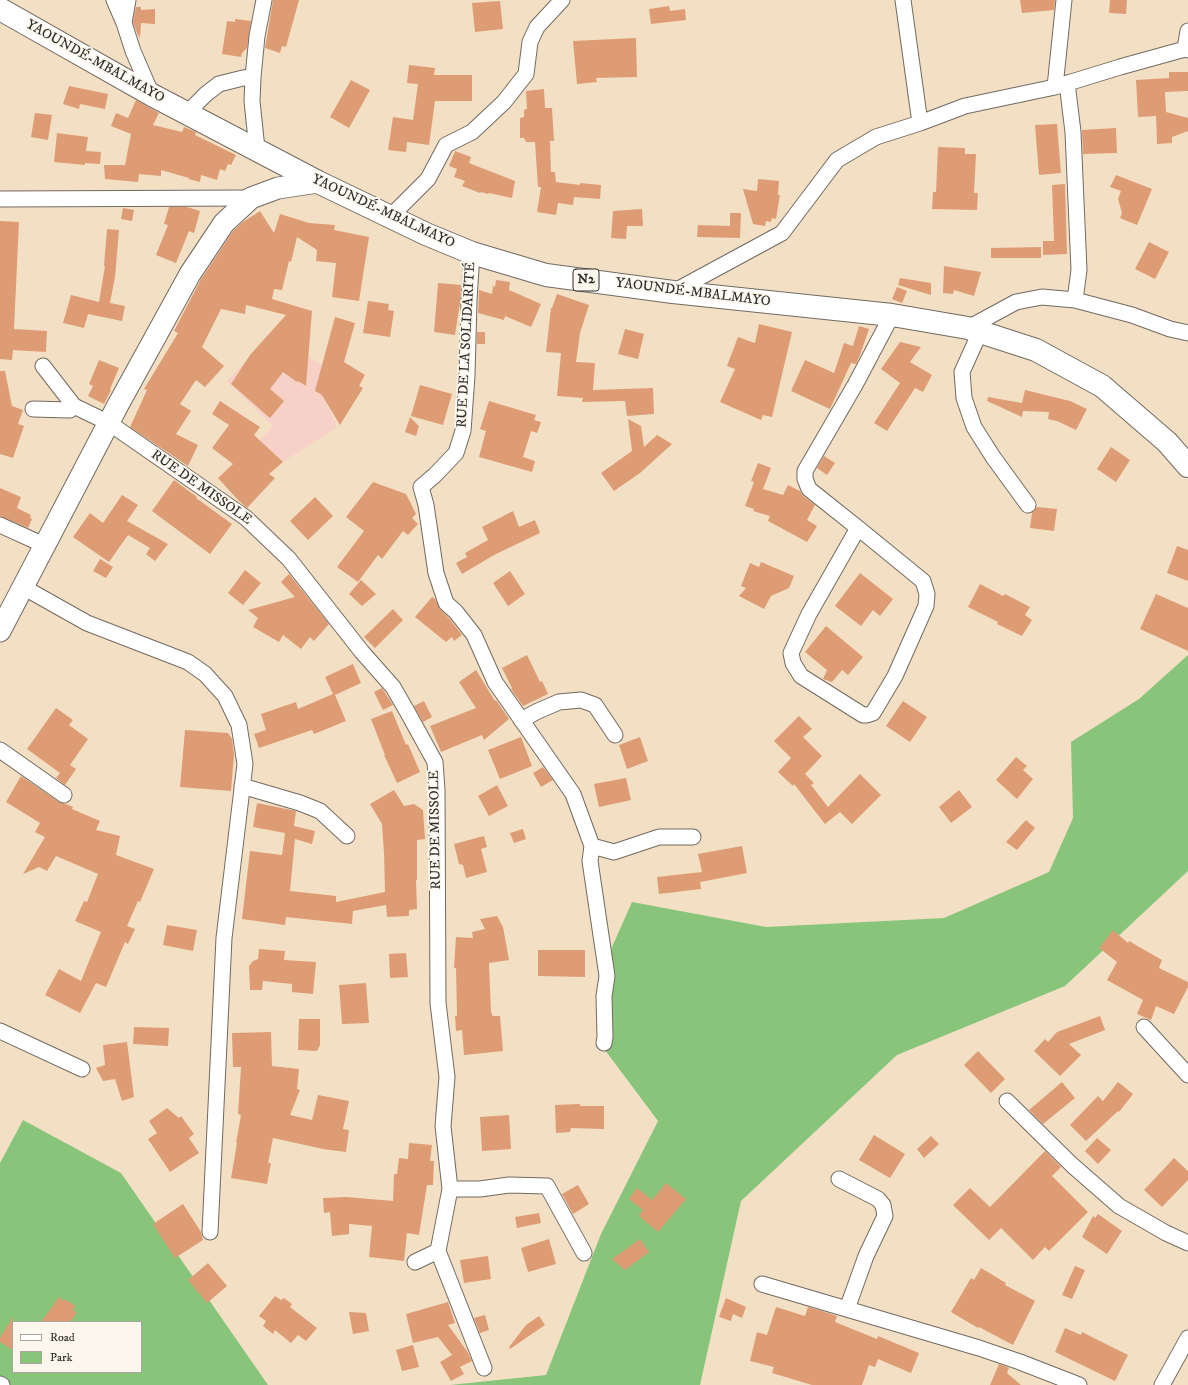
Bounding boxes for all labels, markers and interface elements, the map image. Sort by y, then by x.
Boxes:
street label: YAOUNDÉ-MBALMAYO [23,17,167,107]
street label: YAOUNDÉ-MBALMAYO [309,171,457,253]
street label: RUE DE LA SOLIDARITÉ [454,262,480,428]
road number: N2 [573,269,599,291]
street label: YAOUNDÉ-MBALMAYO [615,275,771,311]
street label: RUE DE MISSOLE [147,447,255,529]
street label: RUE DE MISSOLE [427,770,445,890]
legend [12,1321,142,1373]
text: Road [50,1330,75,1345]
text: Park [50,1350,72,1365]

